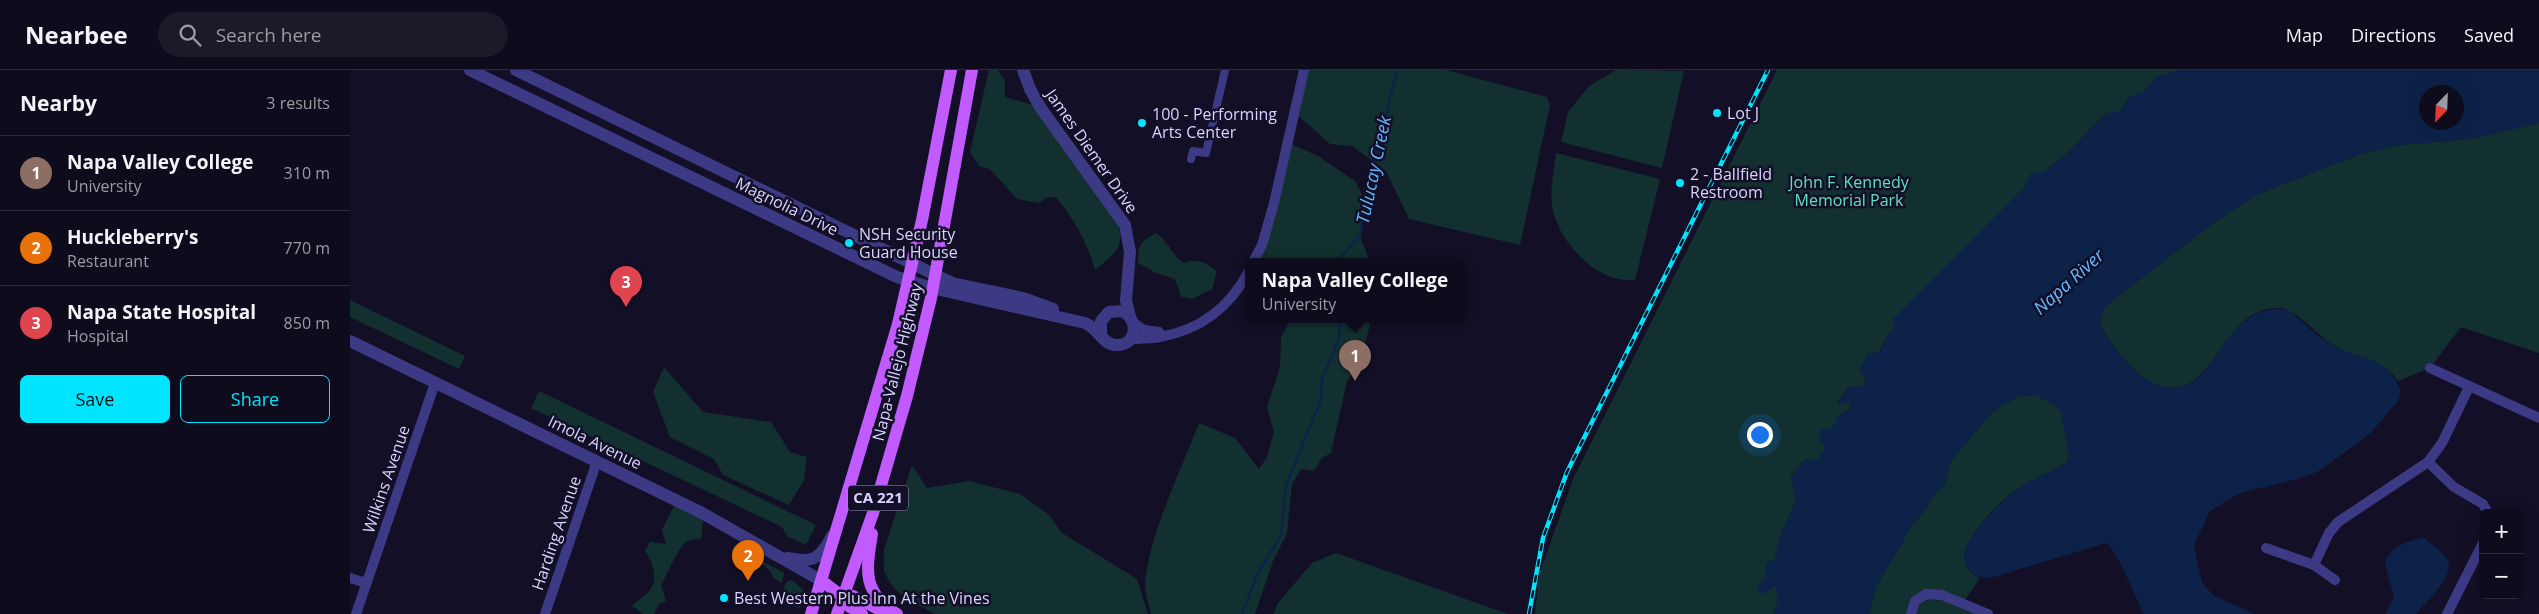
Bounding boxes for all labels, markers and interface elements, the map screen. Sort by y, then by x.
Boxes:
search box [158,12,508,57]
text: Nearbee [25,18,128,51]
icon: search [176,21,204,49]
text: Search here [216,22,322,48]
text: Map [2286,23,2323,47]
text: Directions [2351,23,2436,47]
text: Saved [2464,23,2514,47]
street label: James Diemer Drive [1040,83,1143,218]
north arrow [2419,85,2464,130]
text: Nearby [20,89,97,117]
text: 3 results [266,92,330,114]
place label: Lot J [1727,102,1759,124]
place label: 100 - Performing Arts Center [1152,103,1277,143]
marker: Lot J [1711,107,1723,119]
water label: Tulucay Creek [1350,112,1396,226]
marker: 100 - Performing Arts Center [1136,117,1148,129]
text: Napa Valley College [67,149,253,175]
text: 1 [31,162,41,184]
text: 310 m [284,162,330,184]
place label: 2 - Ballfield Restroom [1690,163,1772,203]
park label: John F. Kennedy Memorial Park [1787,171,1910,211]
street label: Magnolia Drive [732,172,842,240]
text: University [67,175,141,197]
marker: 2 - Ballfield Restroom [1674,177,1686,189]
place label: NSH Security Guard House [859,223,958,263]
text: Huckleberry's [67,224,198,250]
text: 2 [31,237,41,259]
text: 770 m [284,237,330,259]
marker: NSH Security Guard House [843,237,855,249]
water label: Napa River [2028,243,2109,319]
text: Restaurant [67,250,149,272]
popup [1245,258,1465,323]
pin: 3 [610,266,642,307]
text: Napa Valley College [1262,267,1448,293]
street label: Napa-Vallejo Highway [867,280,927,443]
text: University [1262,293,1336,315]
text: Napa State Hospital [67,299,256,325]
text: 3 [31,312,41,334]
text: 850 m [284,312,330,334]
text: Hospital [67,325,129,347]
pin: 1 [1339,340,1371,381]
button: Save [20,375,170,423]
button: Share [180,375,330,423]
street label: Imola Avenue [544,410,646,474]
street label: Wilkins Avenue [357,422,415,536]
your location [1747,422,1773,448]
street label: Harding Avenue [526,473,586,593]
road number: CA 221 [848,486,908,510]
map controls [2479,509,2524,599]
button: + [2479,509,2524,554]
pin: 2 [732,540,764,581]
button: − [2479,554,2524,599]
place label: Best Western Plus Inn At the Vines [734,587,990,609]
marker: Best Western Plus Inn At the Vines [718,592,730,604]

